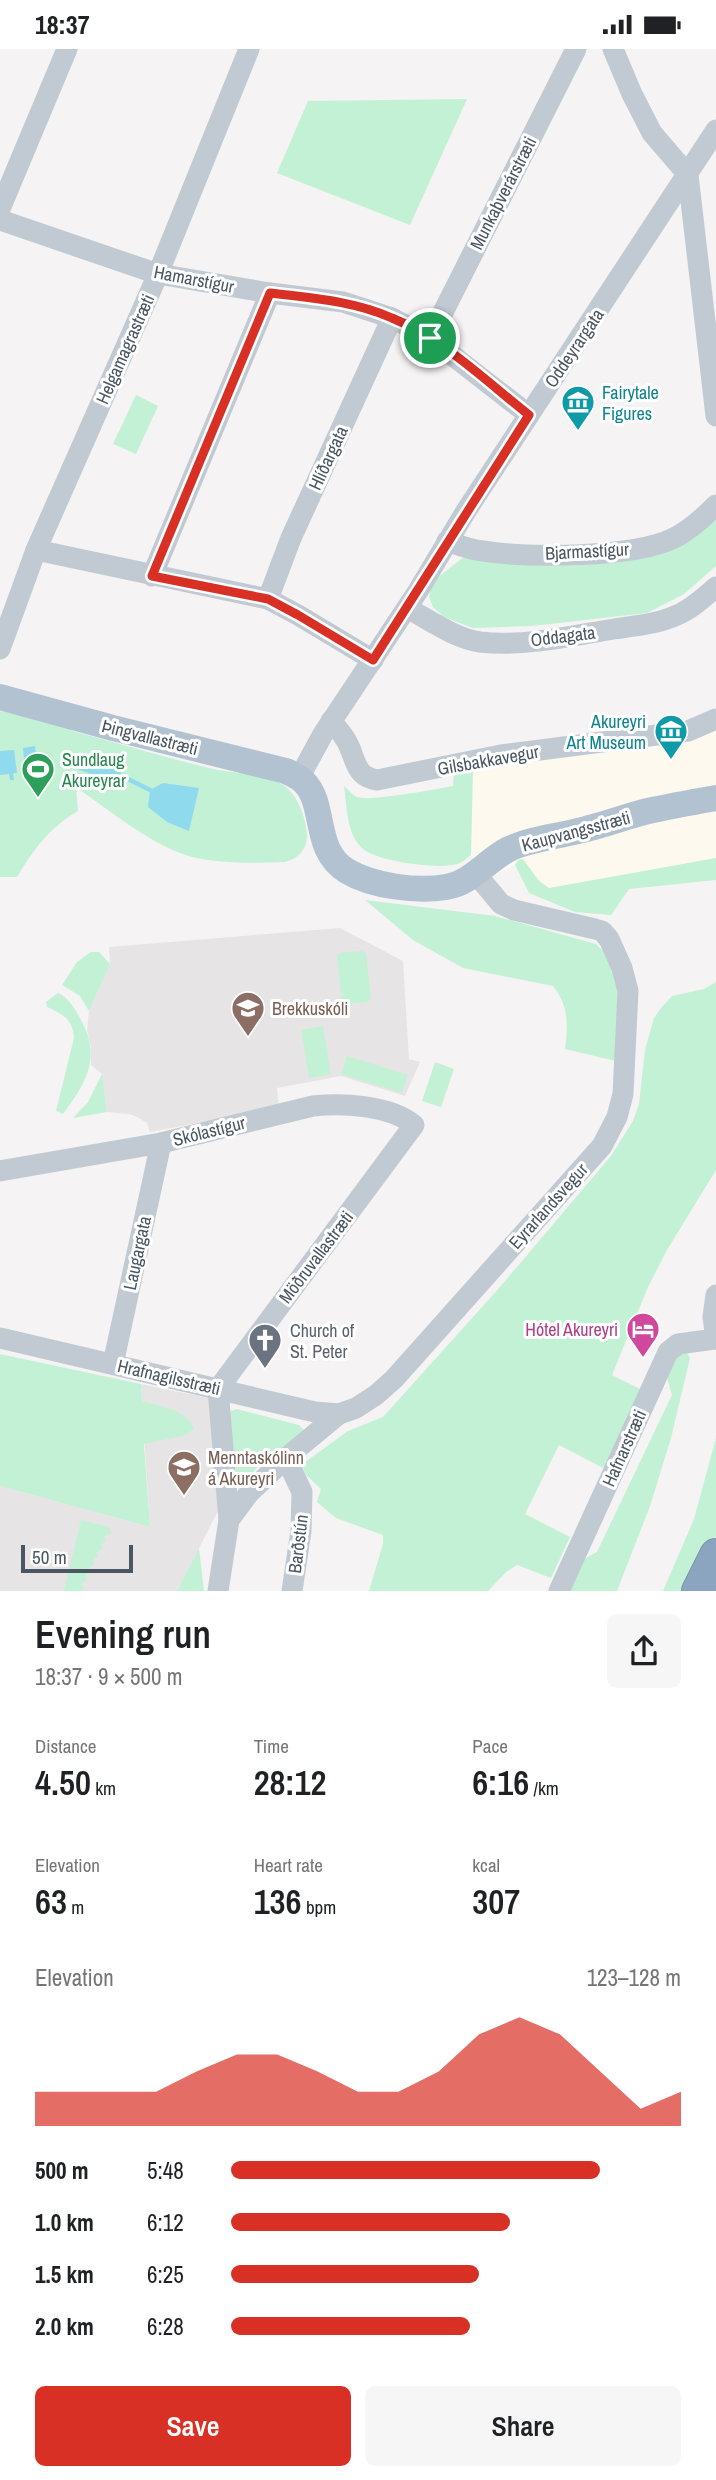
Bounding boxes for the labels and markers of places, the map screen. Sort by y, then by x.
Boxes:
pin [400,308,460,368]
place label: Fairytale Figures [602,380,659,426]
museum icon: Fairytale Figures [559,383,597,432]
place label: Akureyri Art Museum [565,709,646,755]
museum icon: Akureyri Art Museum [652,712,690,761]
place label: Sundlaug Akureyrar [61,747,126,793]
sports icon: Sundlaug Akureyrar [19,750,57,799]
school or university icon: Brekkuskóli [229,989,267,1038]
place label: Brekkuskóli [272,996,348,1021]
hotel icon: Hótel Akureyri [624,1310,662,1359]
place label: Hótel Akureyri [525,1317,618,1342]
place label: Church of St. Peter [290,1318,355,1364]
church icon: Church of St. Peter [246,1321,284,1370]
place label: Menntaskólinn á Akureyri [208,1445,304,1491]
school or university icon: Menntaskólinn á Akureyri [165,1448,203,1497]

